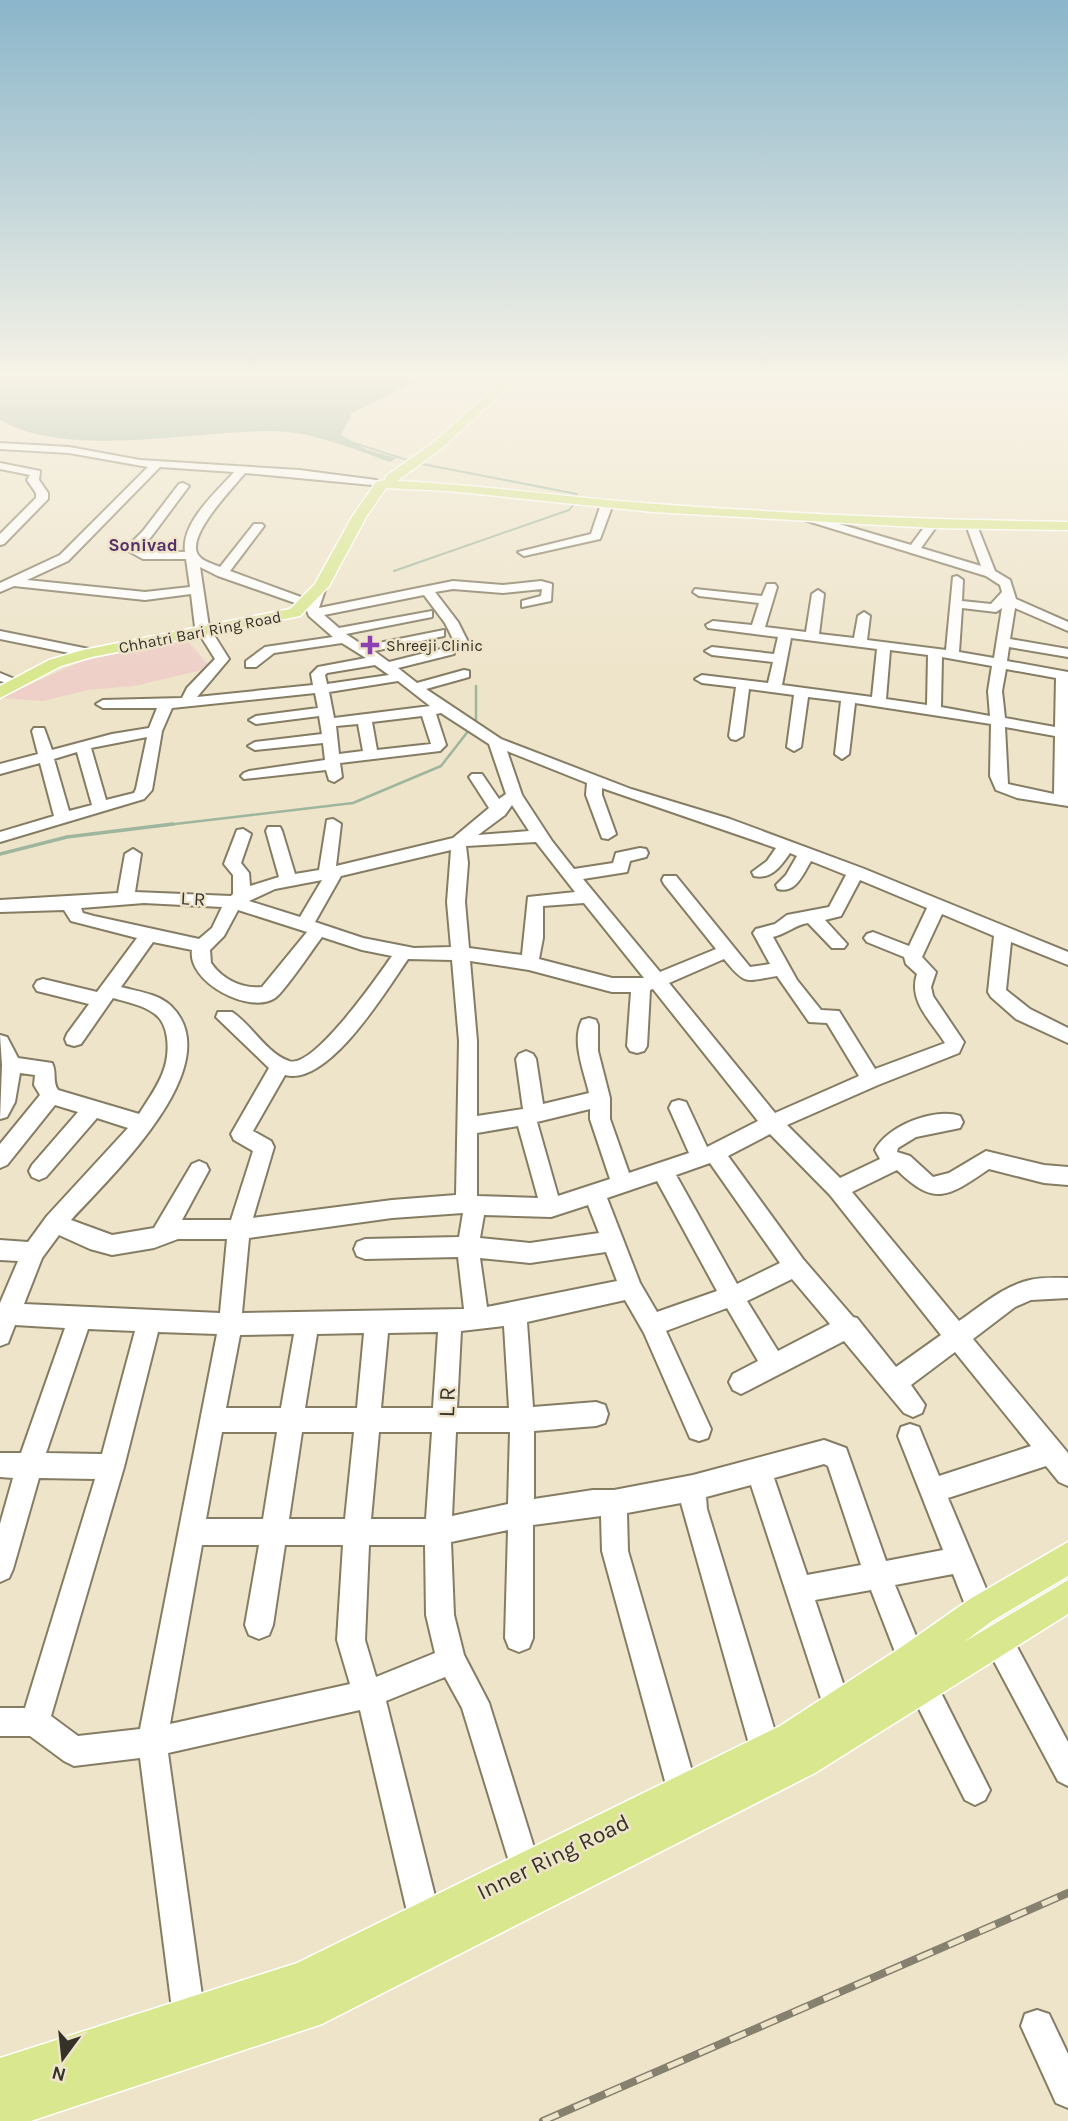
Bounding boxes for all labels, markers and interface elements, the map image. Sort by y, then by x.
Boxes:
district label: Sonivad [108,534,178,556]
street label: Chhatri Bari Ring Road [117,607,283,657]
marker: Shreeji Clinic [360,635,380,655]
place label: Shreeji Clinic [386,636,483,655]
street label: L R [180,887,206,911]
street label: L R [433,1386,461,1418]
street label: Inner Ring Road [472,1808,634,1906]
north arrow [28,2023,98,2093]
text: N [49,2061,68,2086]

